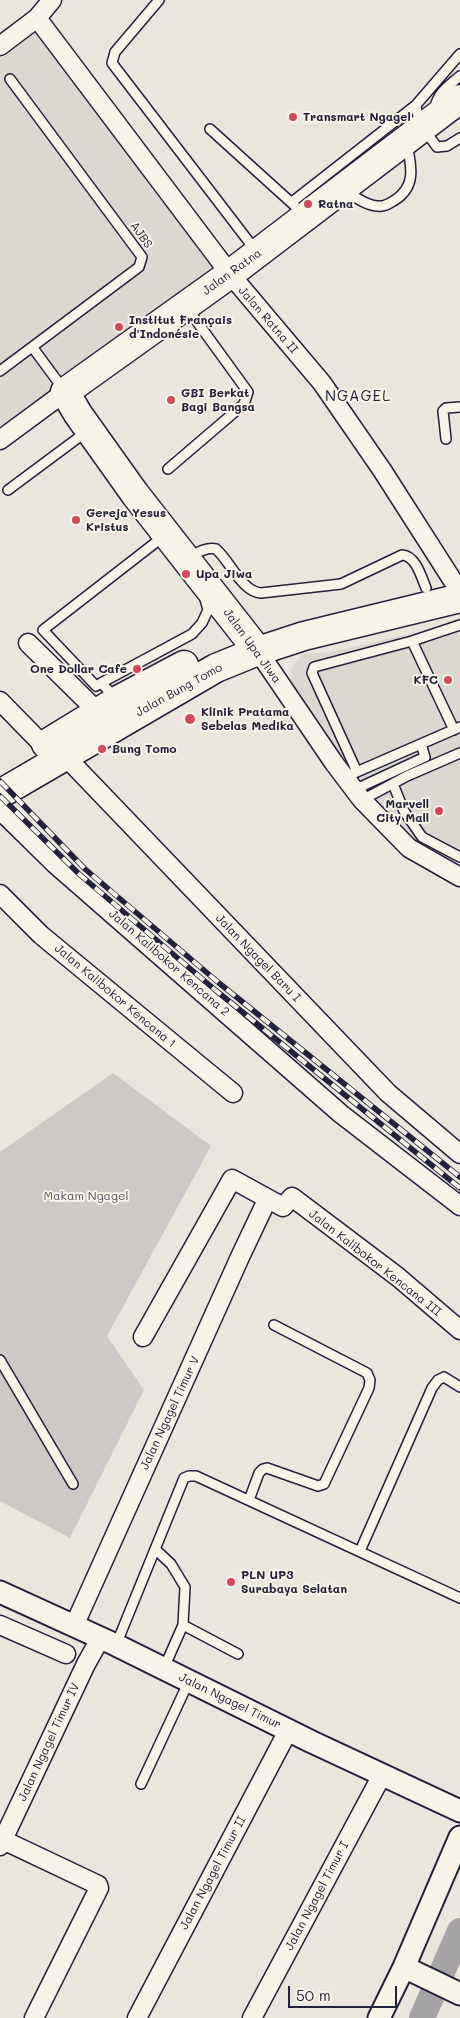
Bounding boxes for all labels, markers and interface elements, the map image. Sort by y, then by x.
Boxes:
place label: Transmart Ngagel [303,110,411,124]
marker: Transmart Ngagel [287,111,299,123]
place label: Ratna [318,197,353,211]
marker: Ratna [302,198,314,210]
street label: AJBS [127,219,155,251]
street label: Jalan Ratna [200,246,264,298]
street label: Jalan Ratna II [235,284,301,356]
place label: Institut Français d'Indonésie [129,313,232,341]
marker: Institut Français d'Indonésie [113,321,125,333]
place label: GBI Berkat Bagi Bangsa [181,386,255,414]
district label: NGAGEL [324,387,392,405]
marker: GBI Berkat Bagi Bangsa [165,394,177,406]
place label: Gereja Yesus Kristus [86,506,166,534]
marker: Gereja Yesus Kristus [70,514,82,526]
place label: Upa Jiwa [196,567,252,581]
marker: Upa Jiwa [180,568,192,580]
street label: Jalan Upa Jiwa [220,606,284,686]
street label: Jalan Bung Tomo [133,660,225,720]
place label: One Dollar Cafe [30,662,127,676]
marker: One Dollar Cafe [131,663,143,675]
place label: KFC [414,673,438,687]
marker: KFC [442,674,454,686]
place label: Klinik Pratama Sebelas Medika [201,705,294,733]
marker: Klinik Pratama Sebelas Medika [183,712,197,726]
place label: Bung Tomo [112,742,177,756]
marker: Bung Tomo [96,743,108,755]
place label: Marvell City Mall [376,797,429,825]
marker: Marvell City Mall [433,805,445,817]
street label: Jalan Kalibokor Kencana 2 [106,907,232,1019]
street label: Jalan Ngagel Baru I [212,911,304,1005]
street label: Jalan Kalibokor Kencana 1 [51,941,179,1051]
park label: Makam Ngagel [44,1189,128,1203]
street label: Jalan Kalibokor Kencana III [306,1207,444,1319]
street label: Jalan Ngagel Timur V [137,1354,203,1472]
place label: PLN UP3 Surabaya Selatan [241,1568,347,1596]
marker: PLN UP3 Surabaya Selatan [225,1576,237,1588]
street label: Jalan Ngagel Timur [176,1670,284,1732]
street label: Jalan Ngagel Timur IV [15,1681,83,1803]
street label: Jalan Ngagel Timur II [177,1814,249,1932]
street label: Jalan Ngagel Timur I [282,1839,352,1953]
scale bar [290,1976,399,2008]
text: 50 m [296,1985,331,2005]

